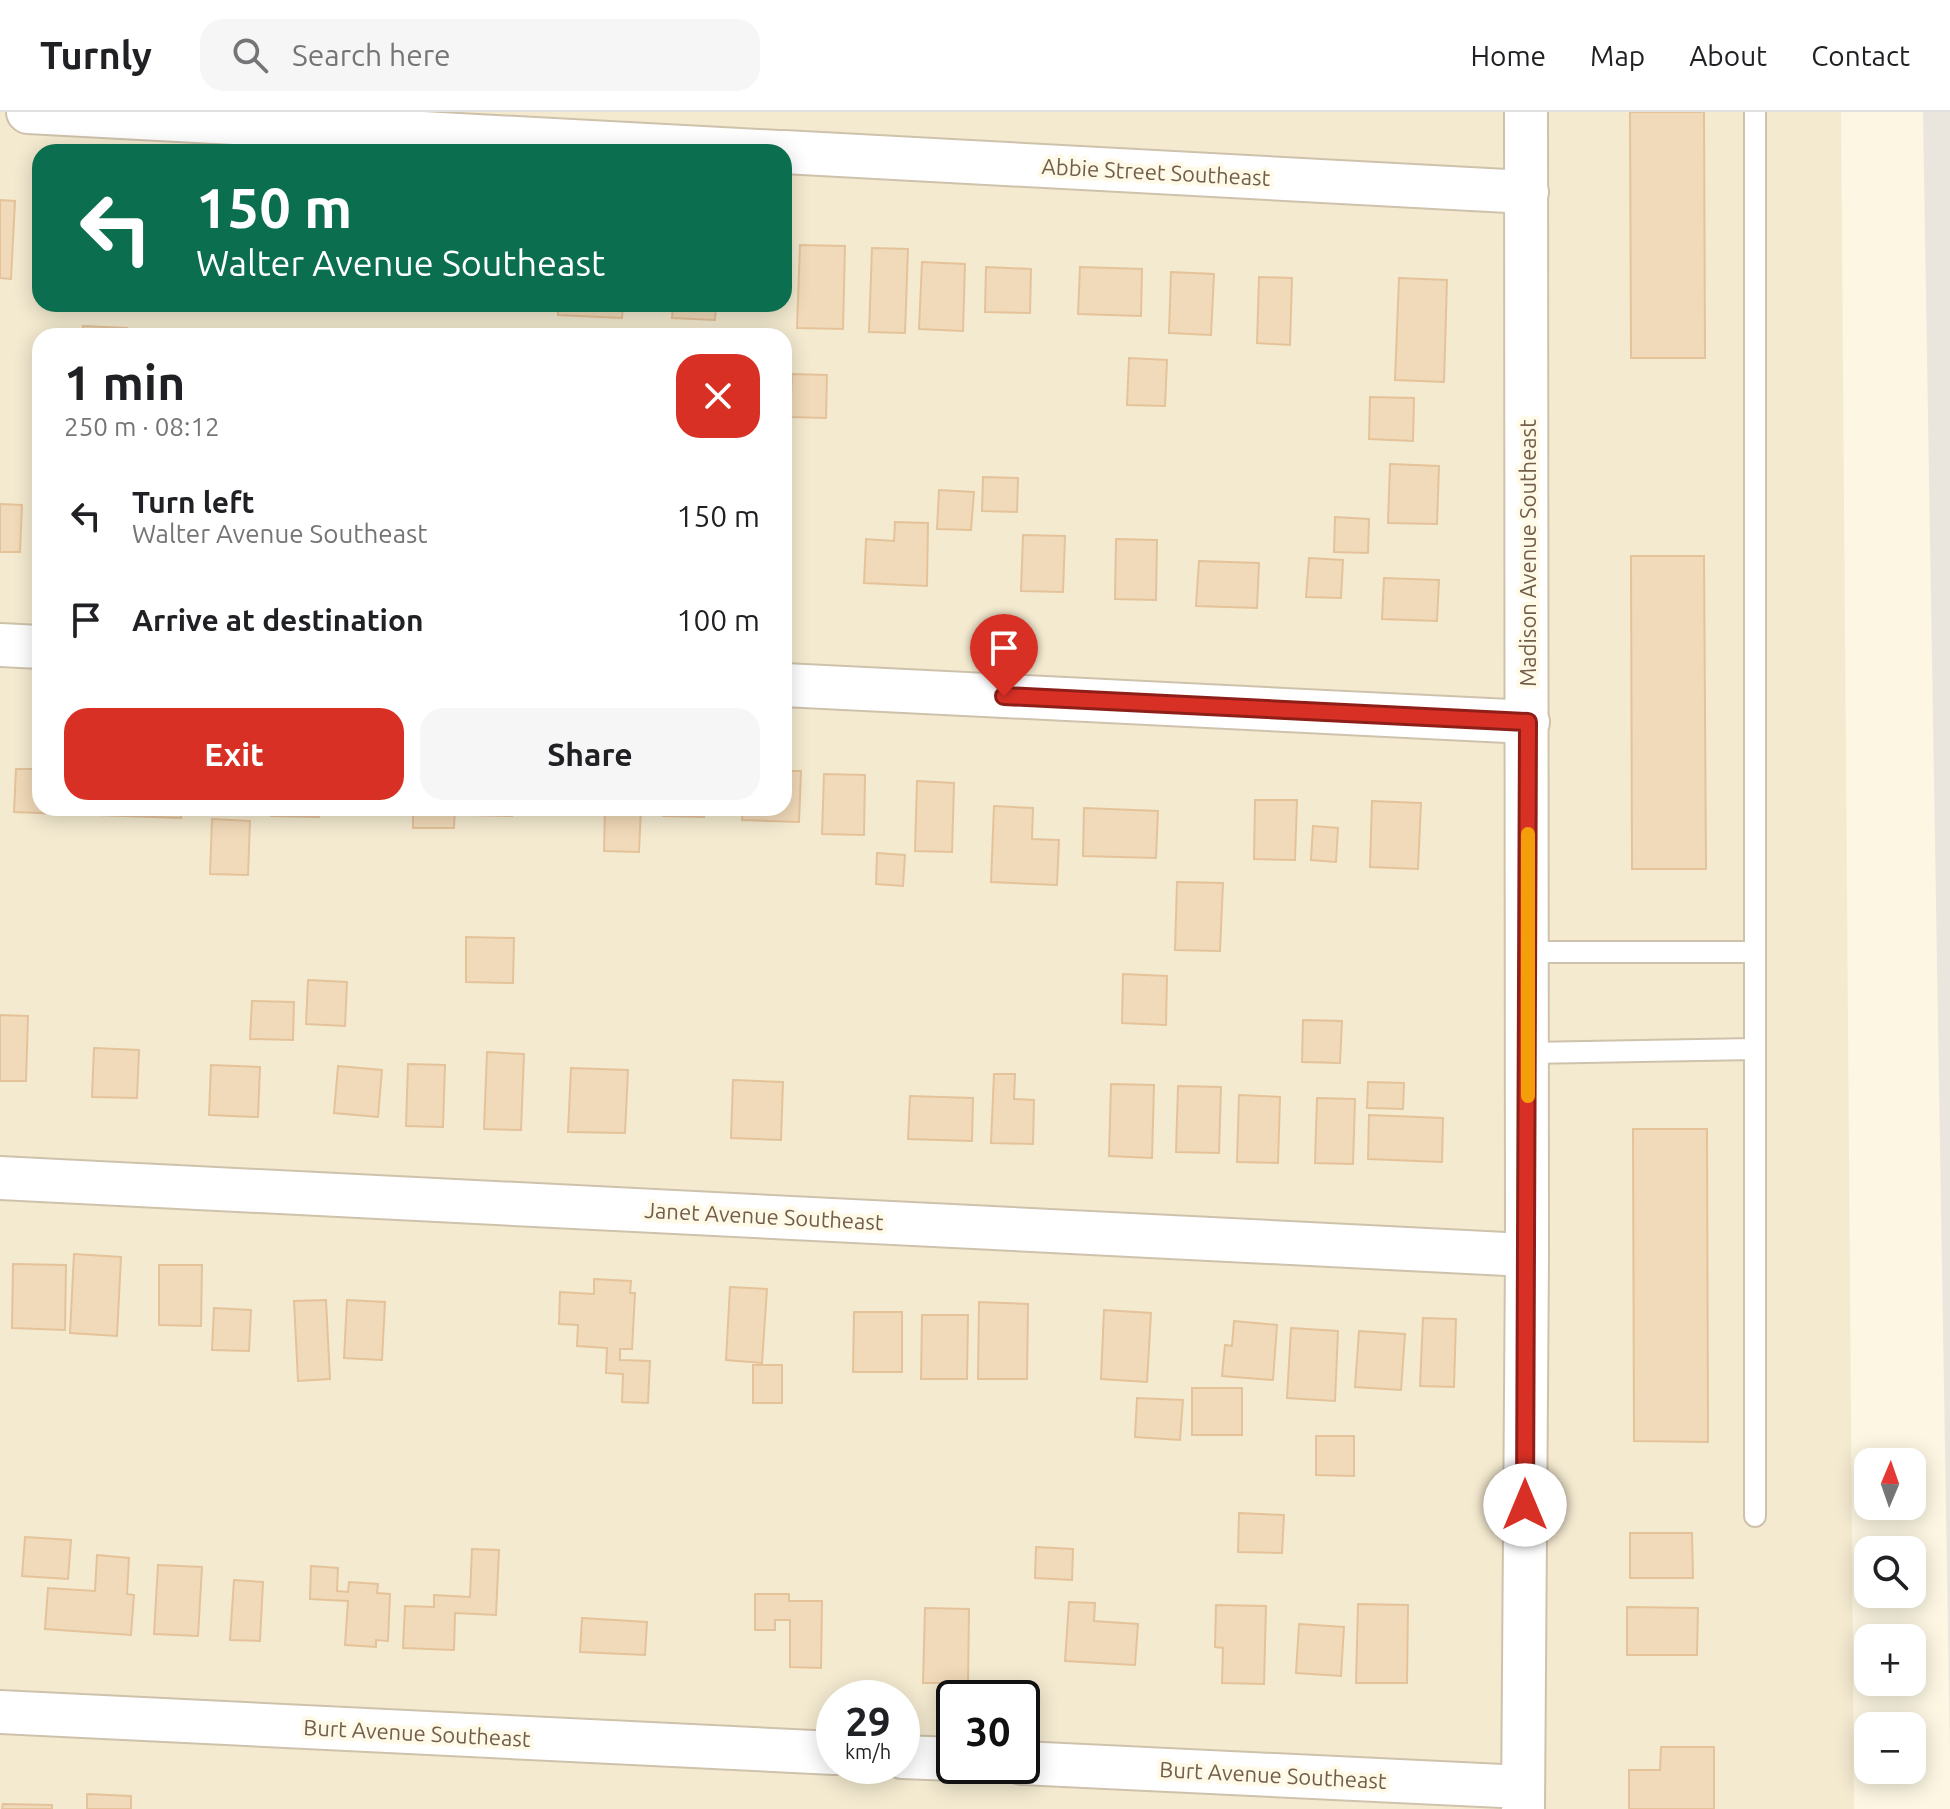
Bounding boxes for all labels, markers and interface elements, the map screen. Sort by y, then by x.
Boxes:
search box [200,19,760,91]
icon: search [228,33,272,77]
text: Turnly [40,34,152,76]
text: Search here [292,38,451,72]
text: Home [1471,40,1546,71]
text: Map [1590,40,1645,71]
text: About [1689,40,1767,71]
text: Contact [1811,40,1910,71]
street label: Abbie Street Southeast [1041,153,1271,190]
icon: left [64,176,168,280]
text: 150 m [196,176,352,239]
text: Walter Avenue Southeast [196,242,605,283]
button: close [676,354,760,438]
text: 1 min [64,355,185,409]
text: 250 m · 08:12 [64,412,220,441]
street label: Madison Avenue Southeast [1515,419,1540,687]
text: Turn left [132,485,254,519]
icon: left [64,494,108,538]
text: 150 m [676,499,760,533]
text: Walter Avenue Southeast [132,519,428,548]
icon: arrive [64,598,108,642]
text: Arrive at destination [132,603,424,637]
text: 100 m [676,603,760,637]
pin [970,614,1038,696]
icon: arrive [982,626,1026,670]
button: Exit [64,708,404,800]
button: Share [420,708,760,800]
street label: Janet Avenue Southeast [644,1197,885,1234]
north arrow [1854,1448,1926,1520]
map controls [1854,1448,1926,1784]
position arrow [1483,1463,1567,1547]
button: search [1854,1536,1926,1608]
button: + [1854,1624,1926,1696]
speed limit sign: 30 [936,1680,1040,1784]
text: 29 [845,1699,891,1744]
button: − [1854,1712,1926,1784]
street label: Burt Avenue Southeast [303,1714,532,1751]
text: km/h [845,1740,891,1763]
street label: Burt Avenue Southeast [1159,1756,1388,1793]

